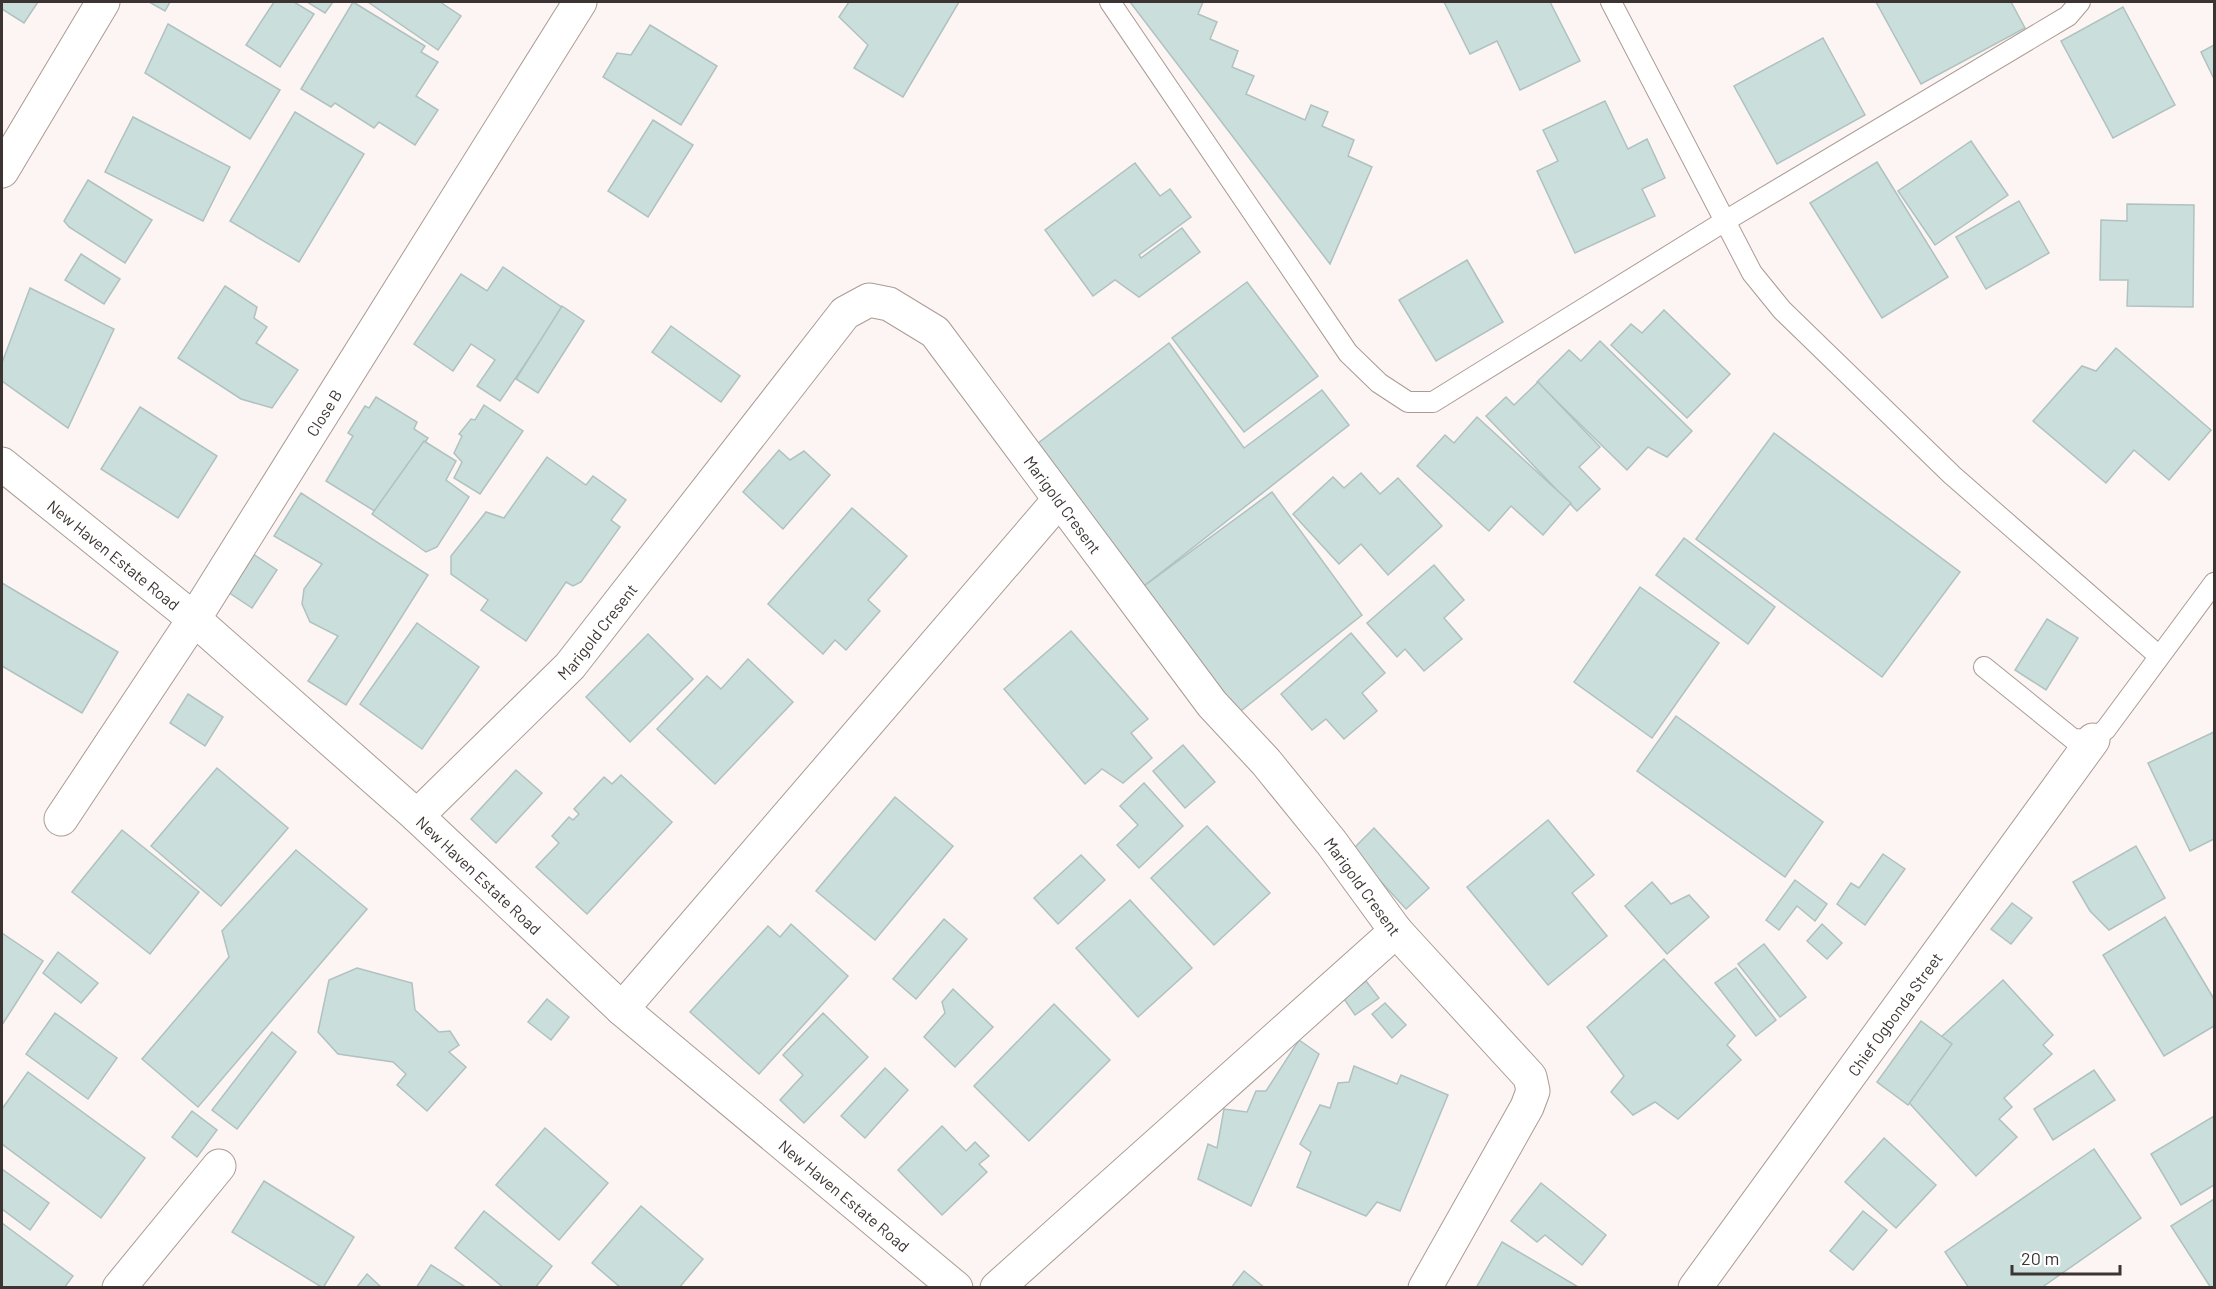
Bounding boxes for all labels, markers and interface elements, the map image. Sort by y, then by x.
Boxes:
street label: Close B [302,385,345,439]
street label: Marigold Cresent [1021,452,1106,557]
street label: New Haven Estate Road [44,495,184,613]
street label: Marigold Cresent [553,579,640,683]
street label: New Haven Estate Road [413,812,546,938]
street label: Marigold Cresent [1321,833,1405,939]
street label: Chief Ogbonda Street [1843,948,1945,1079]
street label: New Haven Estate Road [776,1135,914,1255]
scale bar [2012,1238,2120,1276]
text: 20 m [2021,1247,2059,1269]

